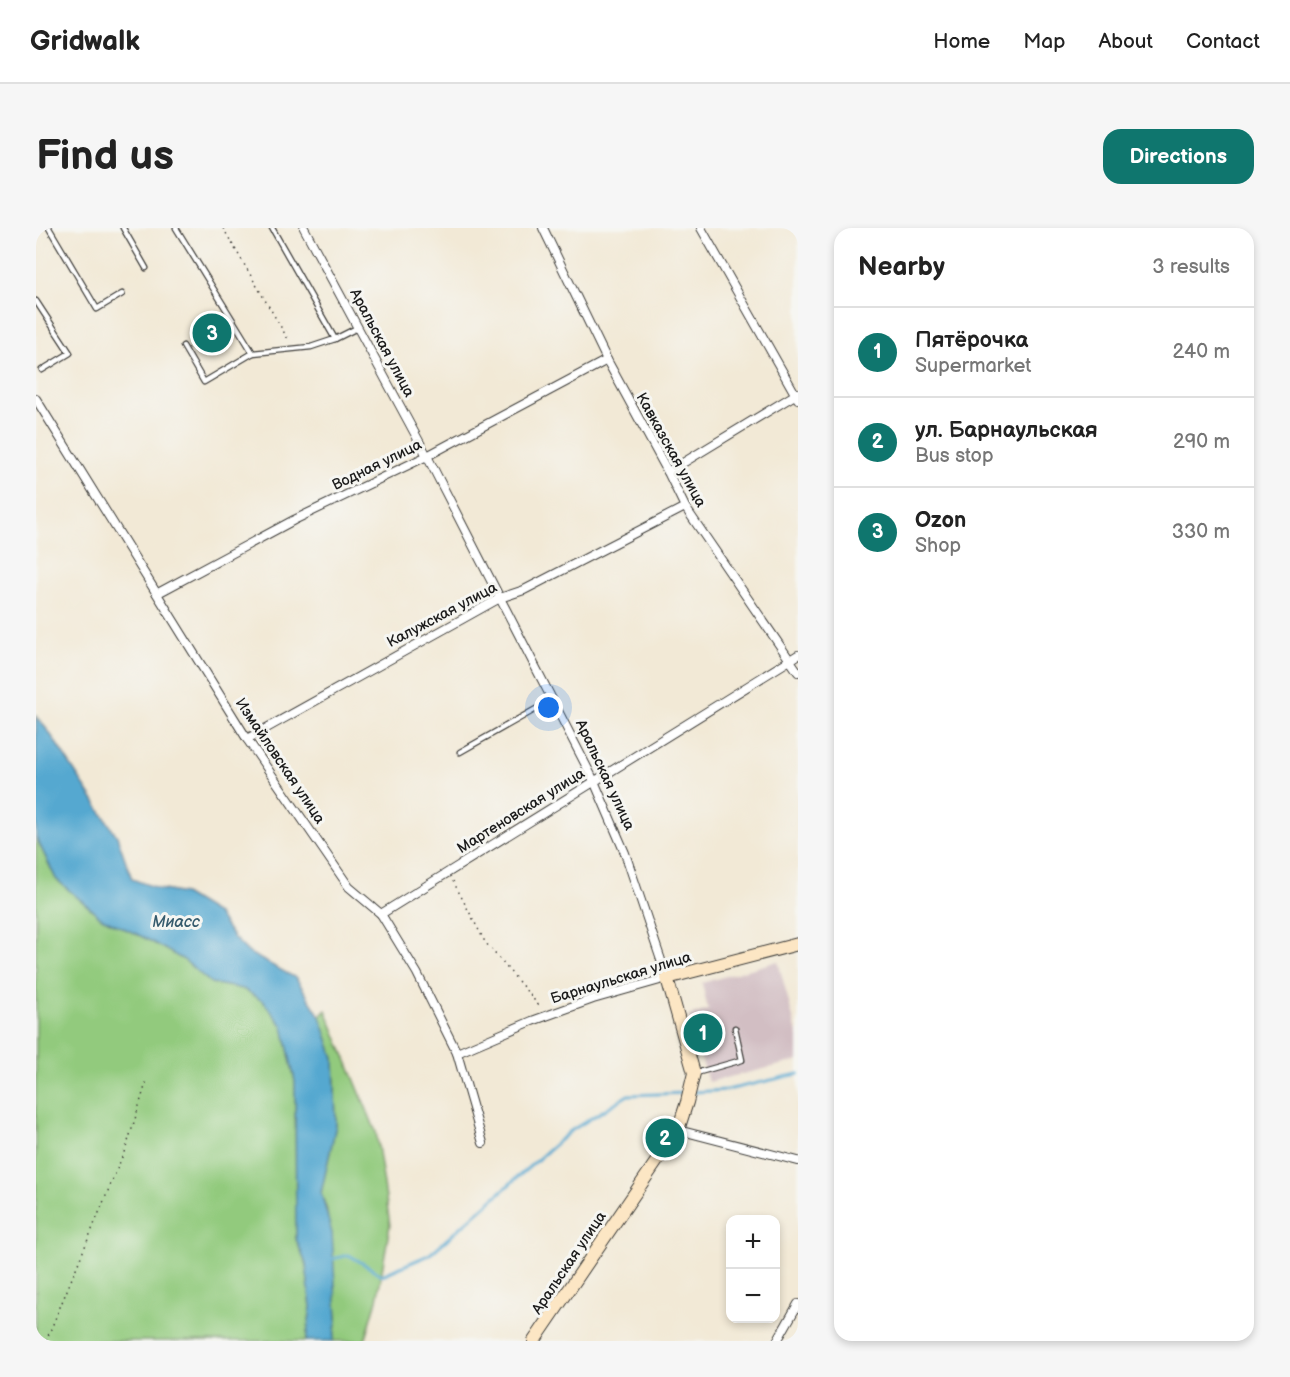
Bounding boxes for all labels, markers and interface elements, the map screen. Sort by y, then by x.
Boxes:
text: Gridwalk [30,25,140,58]
text: Home [933,29,990,54]
text: Map [1023,29,1065,54]
text: About [1098,29,1153,54]
text: Contact [1186,29,1260,54]
button: Directions [1103,129,1254,184]
text: Find us [36,131,174,182]
text: Nearby [858,252,945,283]
text: 3 results [1152,255,1230,279]
street label: Аральская улица [345,285,419,401]
pin: 3 [192,310,231,356]
text: Пятёрочка [915,327,1028,354]
text: 1 [873,340,882,364]
text: 240 m [1173,340,1230,364]
text: Supermarket [915,354,1031,378]
street label: Кавказская улица [632,389,710,511]
text: ул. Барнаульская [915,417,1098,444]
text: 2 [872,430,883,454]
text: 290 m [1173,430,1230,454]
street label: Водная улица [329,435,425,495]
text: Bus stop [915,444,994,468]
text: Ozon [915,507,966,534]
text: 3 [872,520,883,544]
text: 330 m [1172,520,1230,544]
text: Shop [915,534,961,558]
street label: Калужская улица [384,578,500,652]
your location [534,693,563,722]
street label: Измайловская улица [231,694,329,828]
street label: Аральская улица [571,716,639,834]
street label: Мартеновская улица [454,764,588,858]
water label: Миасс [152,913,200,932]
street label: Барнаульская улица [549,948,694,1008]
pin: 1 [684,1010,722,1056]
pin: 2 [646,1116,684,1160]
street label: Аральская улица [527,1208,611,1319]
map controls [726,1215,780,1323]
button: + [726,1215,780,1269]
button: − [726,1269,780,1323]

